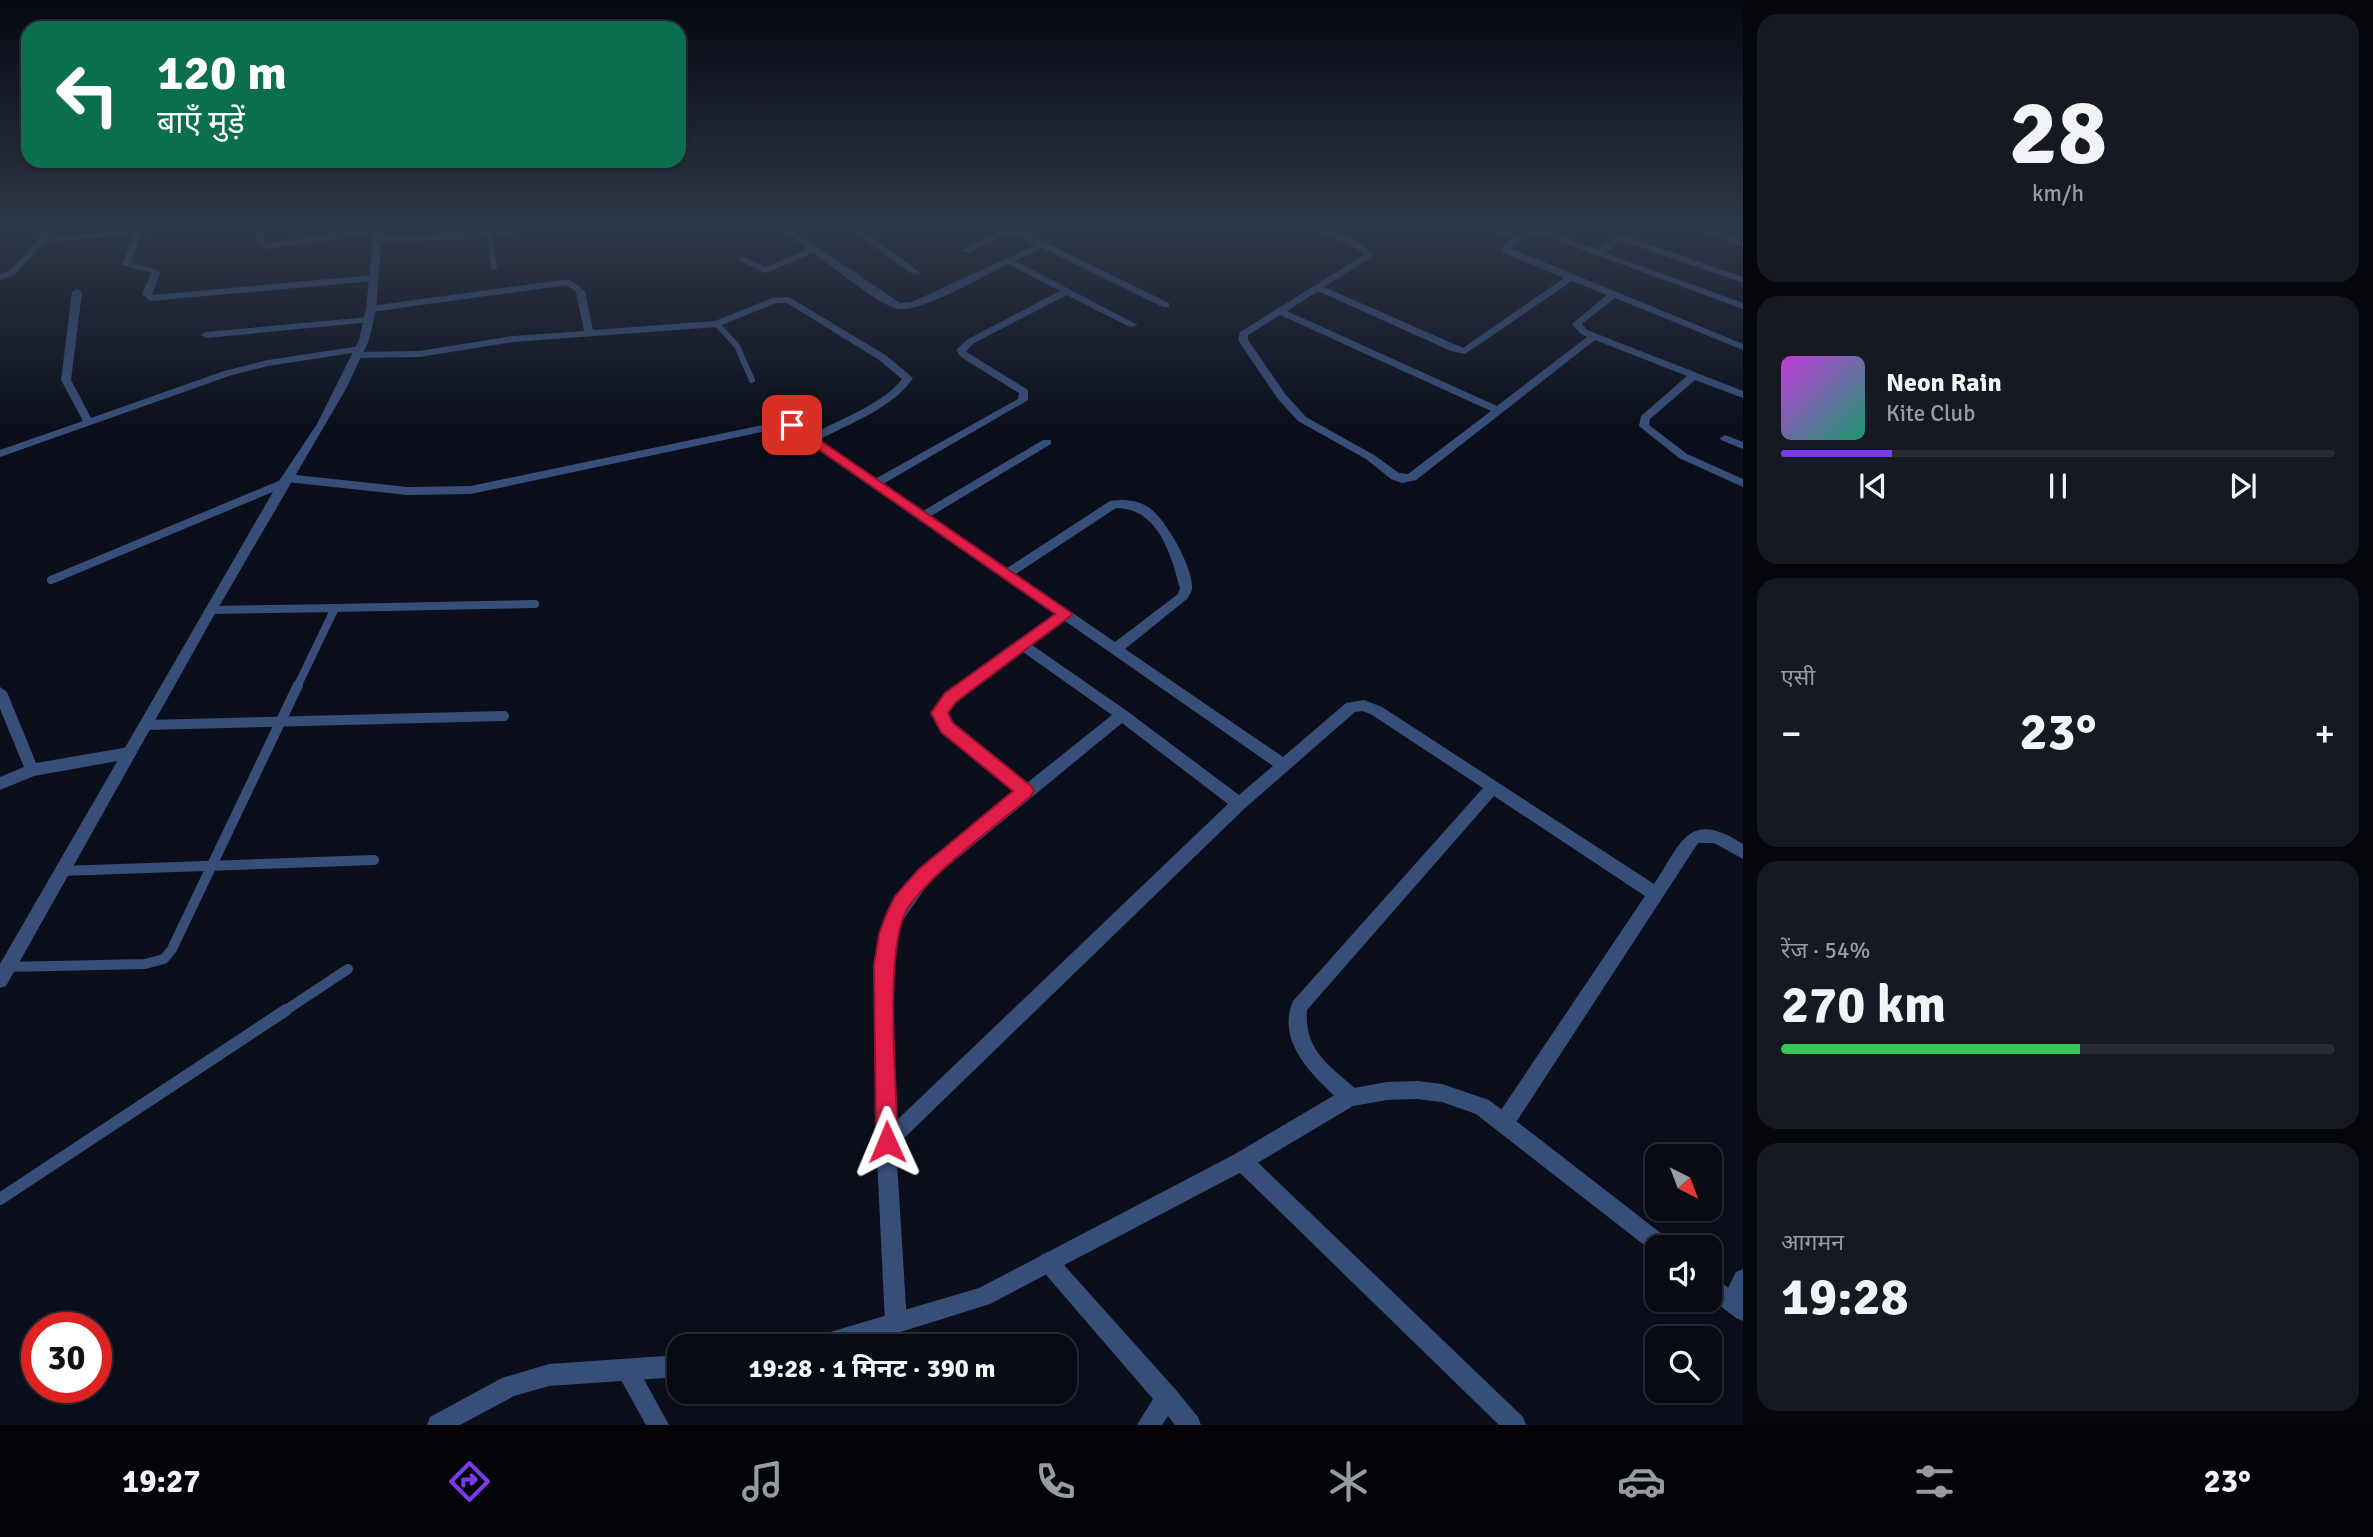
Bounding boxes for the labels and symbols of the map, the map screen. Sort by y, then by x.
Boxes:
pin [762,395,822,455]
position arrow [850,1105,924,1179]
north arrow [1645,1144,1722,1222]
speed limit sign: 30 [21,1312,112,1403]

